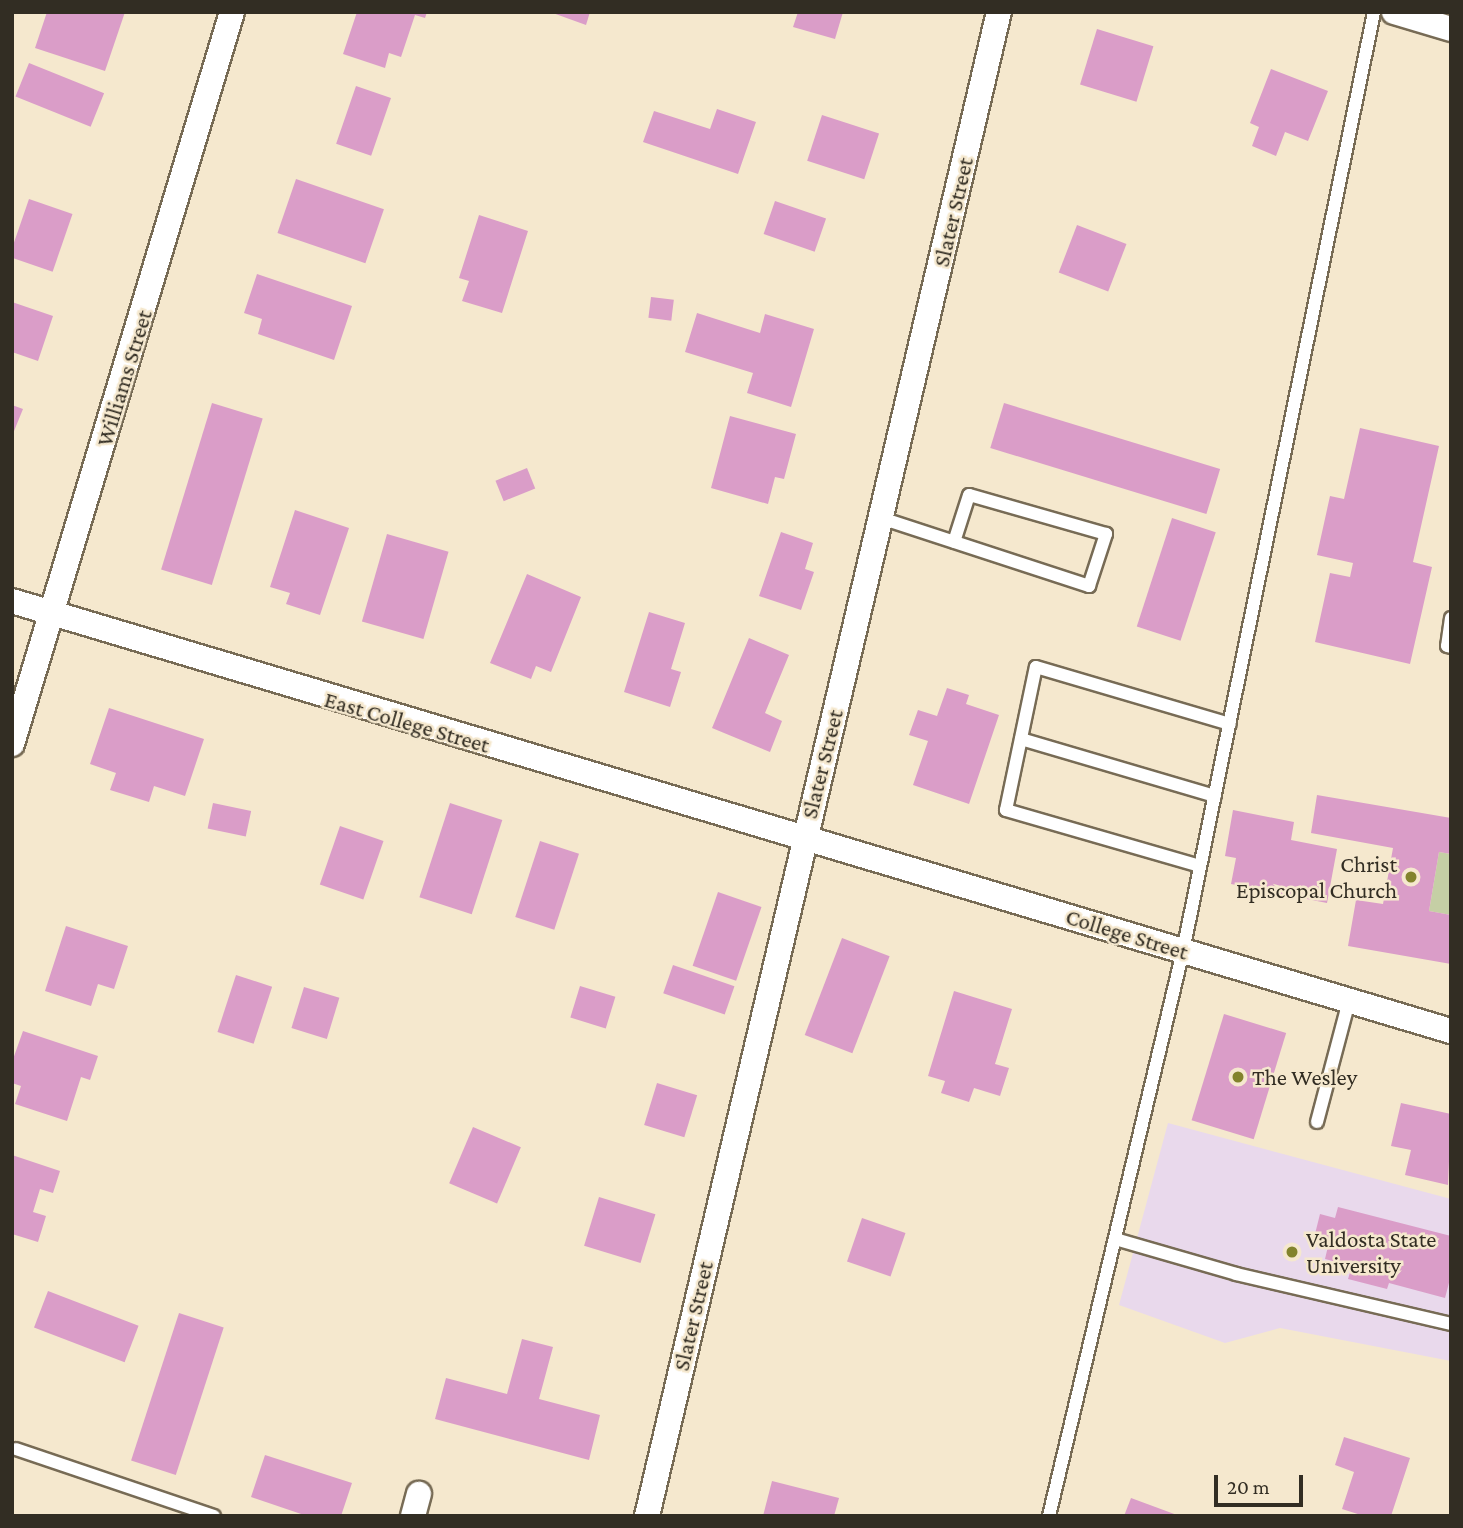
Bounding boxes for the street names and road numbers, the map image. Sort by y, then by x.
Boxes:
street label: Slater Street [927,155,979,269]
street label: Williams Street [90,306,158,450]
street label: East College Street [321,685,493,759]
street label: Slater Street [795,707,849,821]
street label: College Street [1063,902,1191,966]
street label: Slater Street [667,1259,719,1373]

